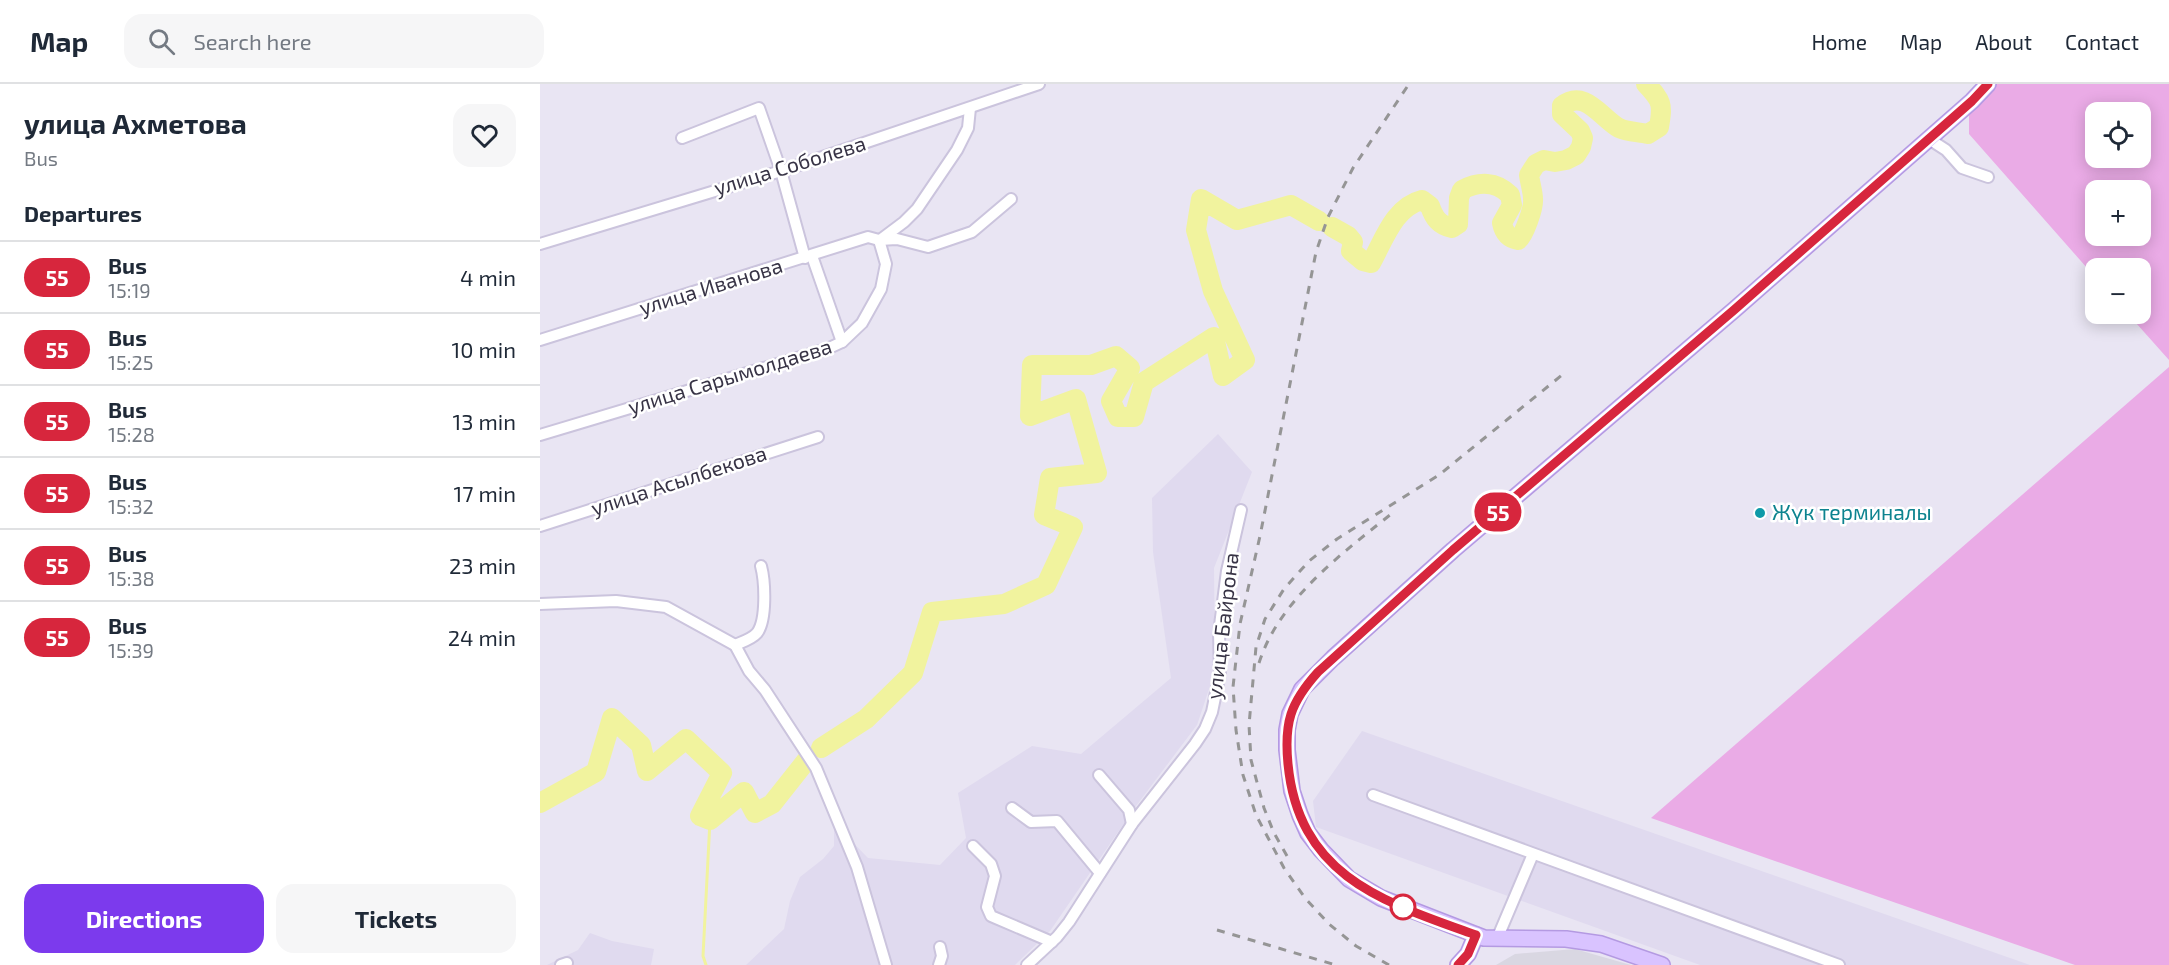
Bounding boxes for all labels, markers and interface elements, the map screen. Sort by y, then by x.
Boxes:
search box [124,14,544,68]
text: Map [30,24,88,58]
icon: search [145,25,178,58]
text: Search here [193,28,312,54]
text: Home [1811,29,1867,54]
text: Map [1900,29,1942,54]
text: About [1975,29,2032,54]
text: Contact [2065,29,2139,54]
map controls [2085,102,2151,324]
button: locate [2085,102,2151,168]
button: heart [453,104,516,167]
text: улица Ахметова [24,106,247,140]
street label: улица Соболева [711,130,869,200]
text: Bus [24,146,58,170]
button: + [2085,180,2151,246]
text: Departures [24,200,142,226]
text: Bus [108,252,147,278]
street label: улица Иванова [636,252,786,320]
button: − [2085,258,2151,324]
text: 4 min [460,264,516,290]
text: 55 [45,265,69,290]
text: 15:19 [108,278,151,302]
text: Bus [108,324,147,350]
street label: улица Сарымолдаева [625,333,835,419]
text: 10 min [452,336,516,362]
text: 55 [45,337,69,362]
text: 15:25 [108,350,153,374]
text: Bus [108,396,147,422]
text: 13 min [453,408,516,434]
text: 55 [45,409,69,434]
text: 15:28 [108,422,155,446]
street label: улица Асылбекова [587,439,770,521]
text: Bus [108,468,147,494]
text: 17 min [454,480,516,506]
text: 55 [45,481,69,506]
line badge: 55 [1471,492,1525,532]
text: 15:32 [108,494,154,518]
place label: Жүк терминалы [1772,499,1932,524]
text: 55 [1486,500,1510,525]
marker: Жүк терминалы [1753,506,1767,520]
text: Bus [108,540,147,566]
street label: улица Байрона [1200,551,1244,701]
text: 23 min [449,552,516,578]
text: 55 [45,553,69,578]
text: 15:38 [108,566,155,590]
text: Bus [108,612,147,638]
text: 24 min [448,624,516,650]
text: 55 [45,625,69,650]
text: 15:39 [108,638,154,662]
button: Directions [24,884,264,953]
button: Tickets [276,884,516,953]
unlabelled marker [1390,894,1416,920]

